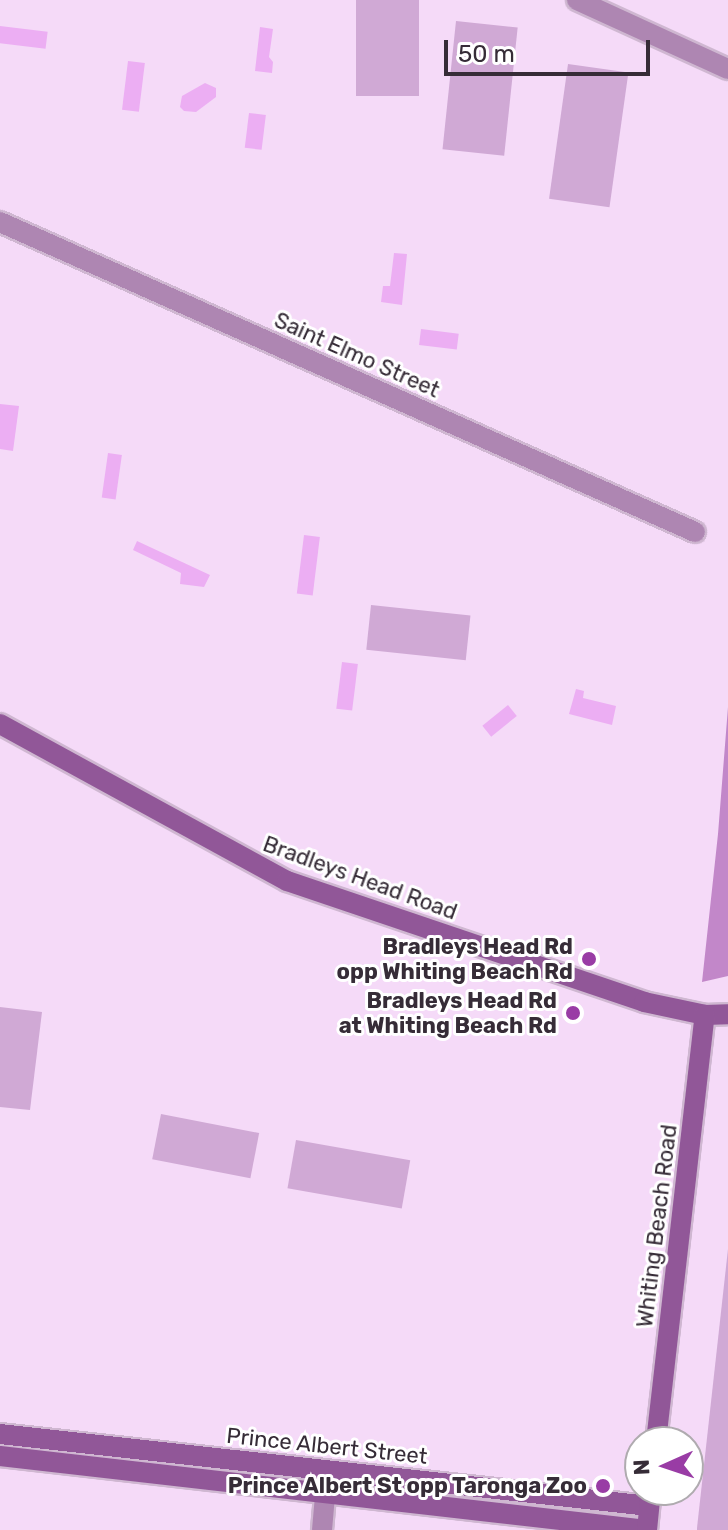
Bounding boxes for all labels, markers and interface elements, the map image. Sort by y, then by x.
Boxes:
scale bar [448,24,654,74]
text: 50 m [458,40,515,68]
street label: Saint Elmo Street [270,307,444,403]
street label: Bradleys Head Road [259,831,461,925]
place label: Bradleys Head Rd opp Whiting Beach Rd [336,933,573,984]
marker: Bradleys Head Rd opp Whiting Beach Rd [580,950,598,968]
place label: Bradleys Head Rd at Whiting Beach Rd [338,987,557,1038]
marker: Bradleys Head Rd at Whiting Beach Rd [564,1004,582,1022]
street label: Whiting Beach Road [631,1123,683,1329]
street label: Prince Albert Street [225,1422,429,1470]
north arrow [624,1426,704,1506]
text: N [628,1459,655,1476]
place label: Prince Albert St opp Taronga Zoo [227,1473,587,1499]
marker: Prince Albert St opp Taronga Zoo [594,1477,612,1495]

